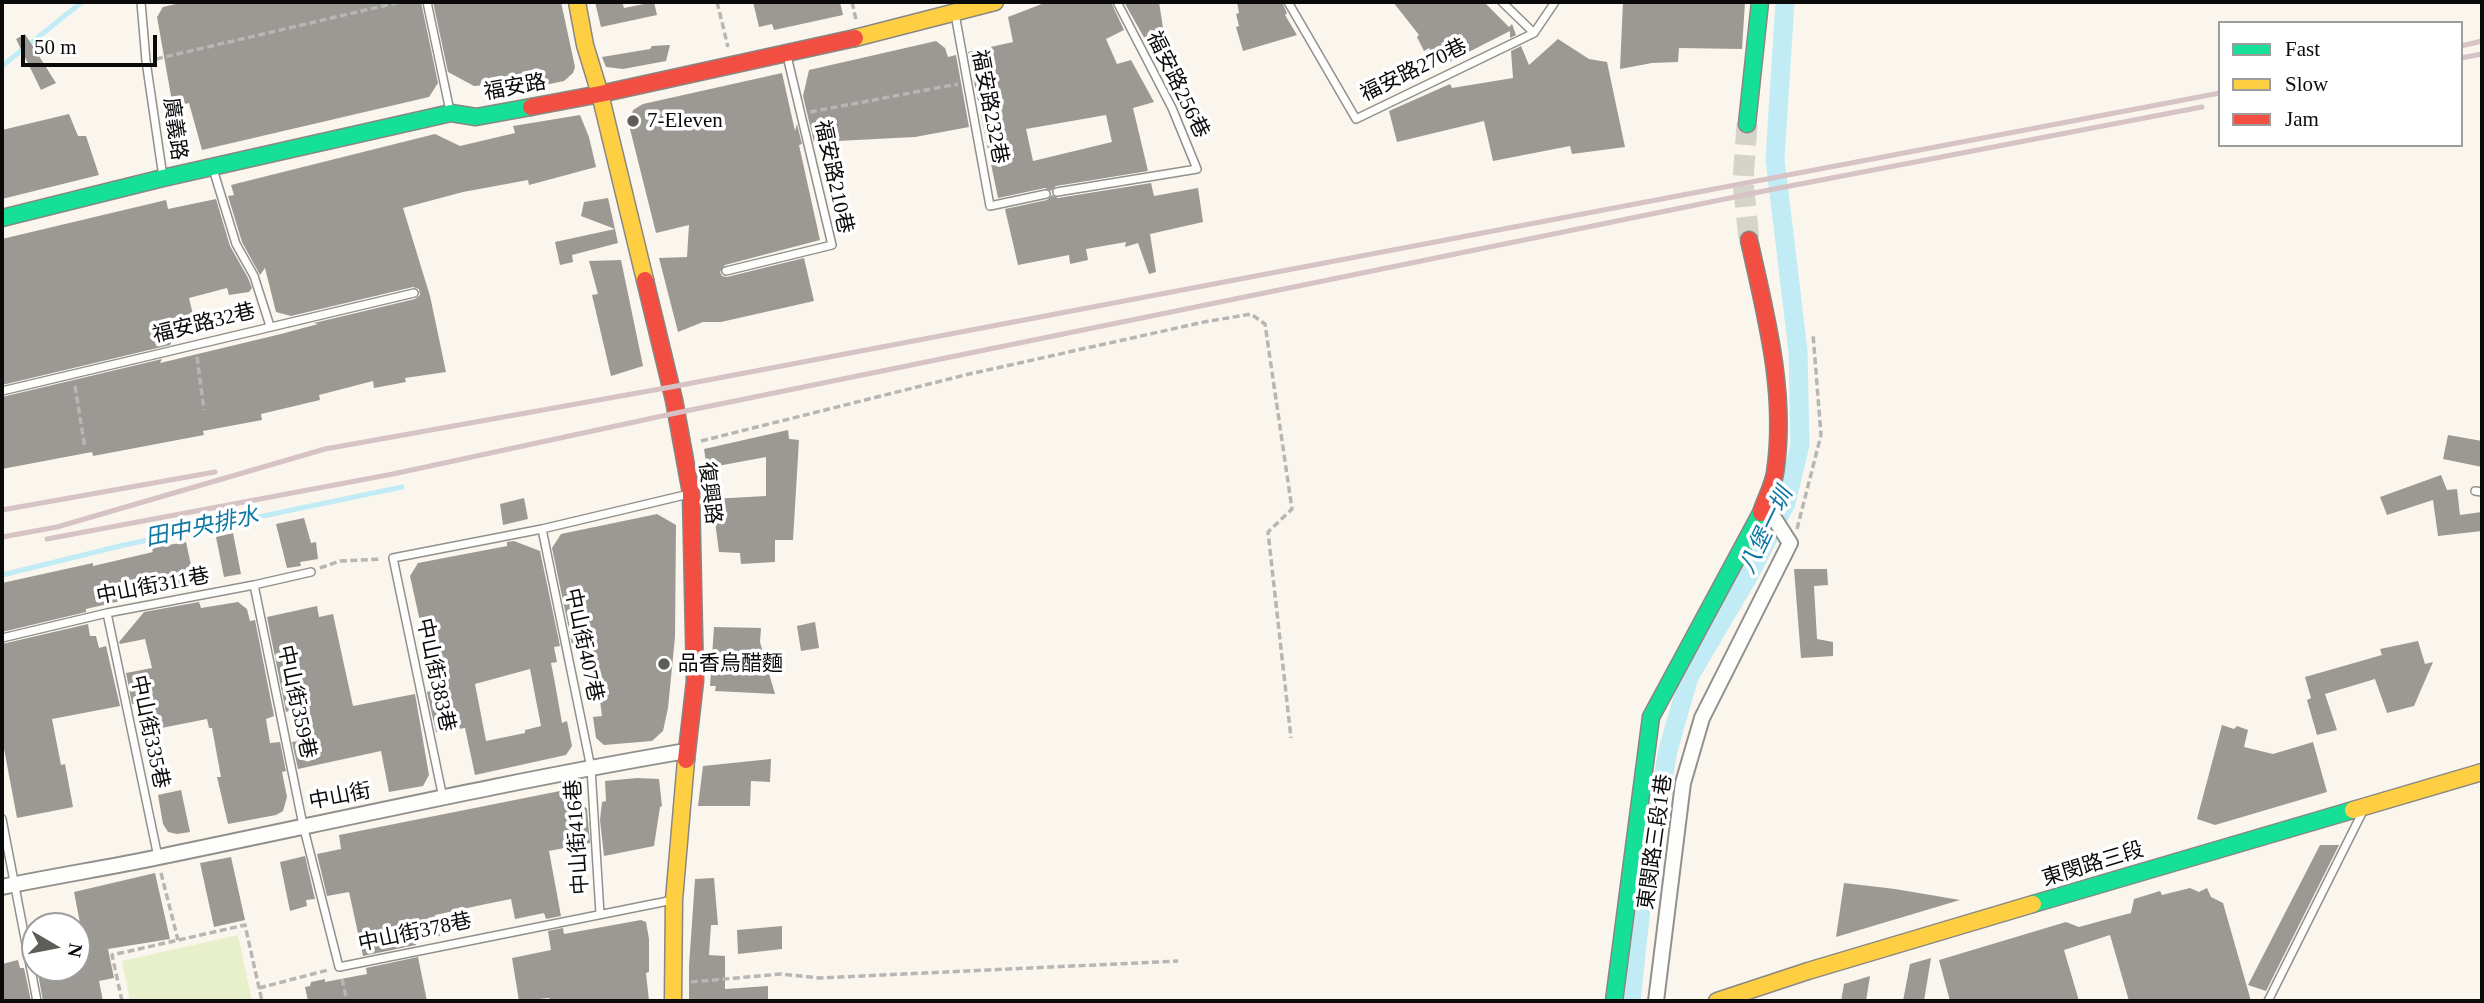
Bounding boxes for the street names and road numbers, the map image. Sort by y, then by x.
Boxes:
street label: 福安路256巷 [1140,28,1214,142]
street label: 福安路270巷 [1357,34,1471,108]
street label: 福安路232巷 [966,48,1012,166]
street label: 福安路 [482,70,548,106]
street label: 廣義路 [157,96,191,162]
street label: 福安路210巷 [809,118,857,236]
street label: 福安路32巷 [150,299,258,349]
street label: 復興路 [693,460,725,526]
street label: 中山街311巷 [94,564,212,610]
street label: 中山街407巷 [559,586,607,704]
street label: 中山街383巷 [411,616,459,734]
street label: 中山街359巷 [272,643,320,761]
street label: 中山街335巷 [125,673,173,791]
street label: 東閔路三段1巷 [1634,773,1678,911]
street label: 中山街 [307,779,373,815]
street label: 中山街416巷 [561,779,595,895]
street label: 東閔路三段 [2039,838,2147,892]
street label: 中山街378巷 [356,909,474,957]

